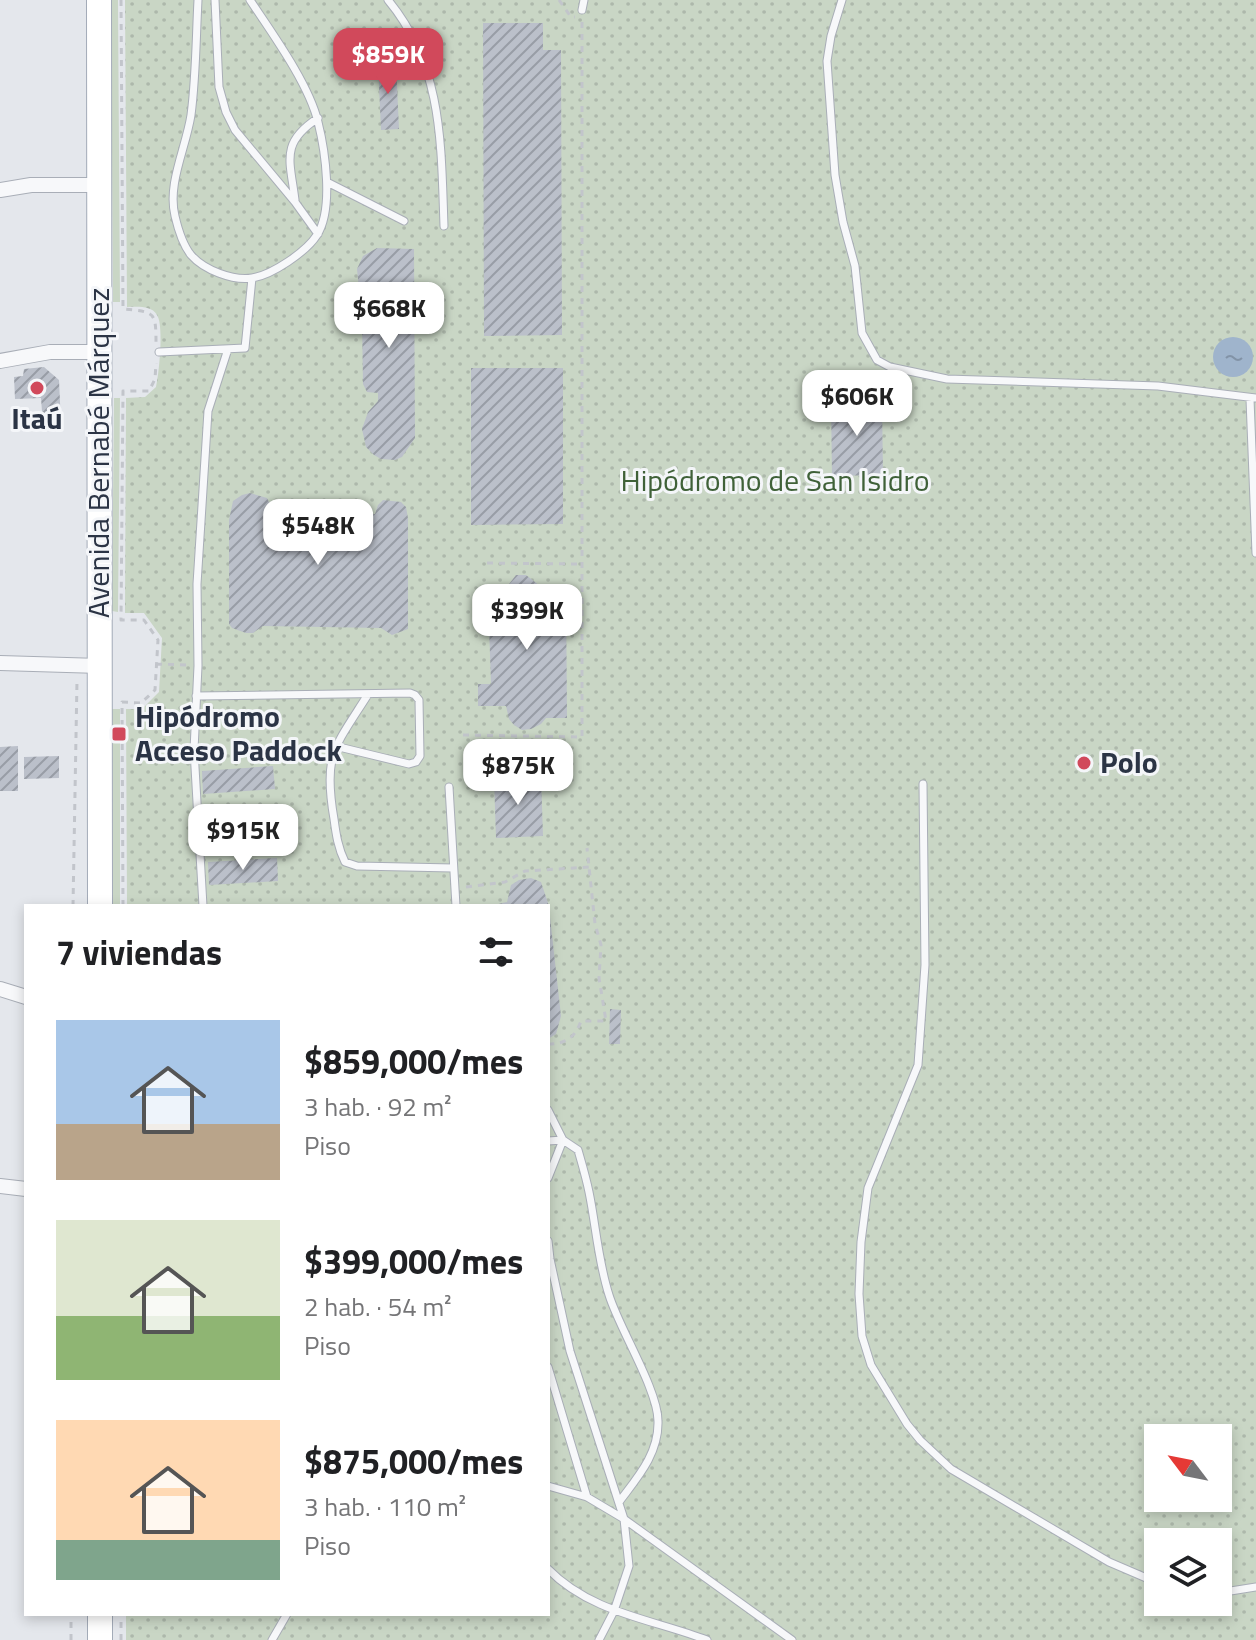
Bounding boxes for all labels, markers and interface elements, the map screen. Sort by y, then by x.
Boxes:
pin: $859K [332,28,444,96]
text: $859K [351,34,425,73]
pin: $668K [333,282,445,350]
street label: Avenida Bernabé Márquez [75,288,121,618]
text: $668K [352,288,426,327]
pin: $606K [801,370,913,438]
text: $606K [820,376,894,415]
marker: Itaú [28,379,46,397]
place label: Itaú [11,395,63,441]
park label: Hipódromo de San Isidro [620,457,930,503]
pin: $548K [262,499,374,567]
text: $548K [281,505,355,544]
pin: $399K [471,584,583,652]
text: $399K [490,590,564,629]
place label: Hipódromo Acceso Paddock [135,693,343,773]
marker: Hipódromo Acceso Paddock [110,725,128,743]
pin: $875K [462,739,574,807]
place label: Polo [1100,739,1158,785]
text: $875K [481,745,555,784]
marker: Polo [1075,754,1093,772]
pin: $915K [187,804,299,872]
text: $915K [206,810,280,849]
text: 7 viviendas [56,926,222,978]
icon: filters [474,930,518,974]
text: $859,000/mes [304,1035,523,1087]
icon: home [120,1052,216,1148]
text: 3 hab. · 92 m² [304,1087,452,1126]
text: Piso [304,1126,351,1165]
text: $399,000/mes [304,1235,523,1287]
icon: home [120,1252,216,1348]
text: 2 hab. · 54 m² [304,1287,452,1326]
text: Piso [304,1326,351,1365]
north arrow [1144,1424,1232,1512]
map controls [1144,1424,1232,1616]
text: $875,000/mes [304,1435,523,1487]
icon: home [120,1452,216,1548]
text: 3 hab. · 110 m² [304,1487,466,1526]
text: Piso [304,1526,351,1565]
button: layers [1144,1528,1232,1616]

